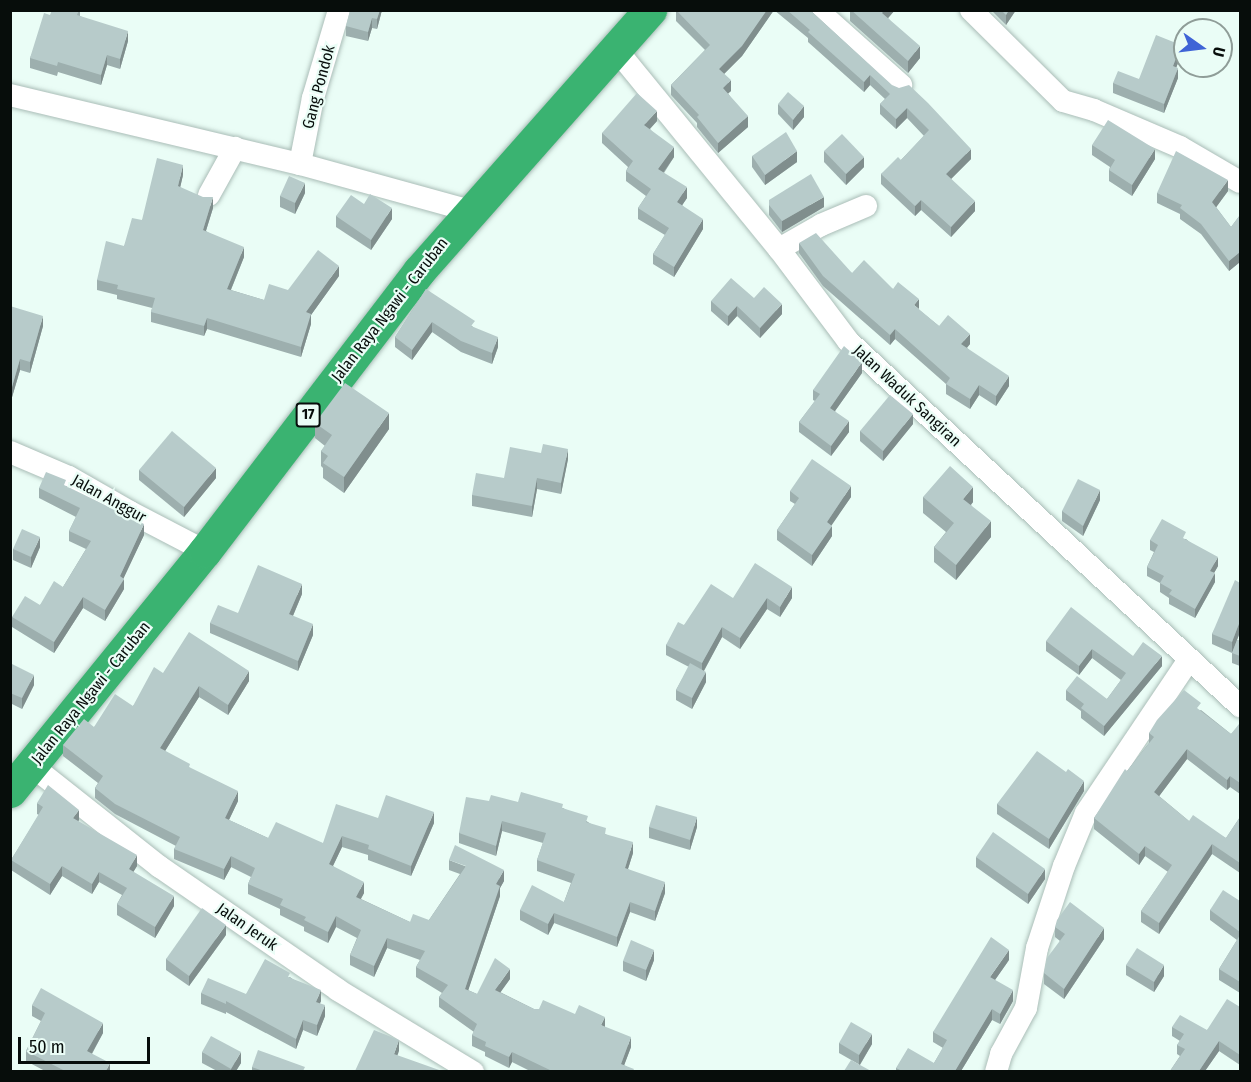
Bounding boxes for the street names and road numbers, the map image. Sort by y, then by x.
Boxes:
street label: Gang Pondok [299,43,339,131]
street label: Jalan Raya Ngawi - Caruban [328,234,452,386]
street label: Jalan Waduk Sangiran [849,341,965,451]
road number: 17 [294,403,322,427]
street label: Jalan Anggur [69,471,149,527]
street label: Jalan Raya Ngawi - Caruban [28,618,154,768]
street label: Jalan Jeruk [213,899,281,955]

